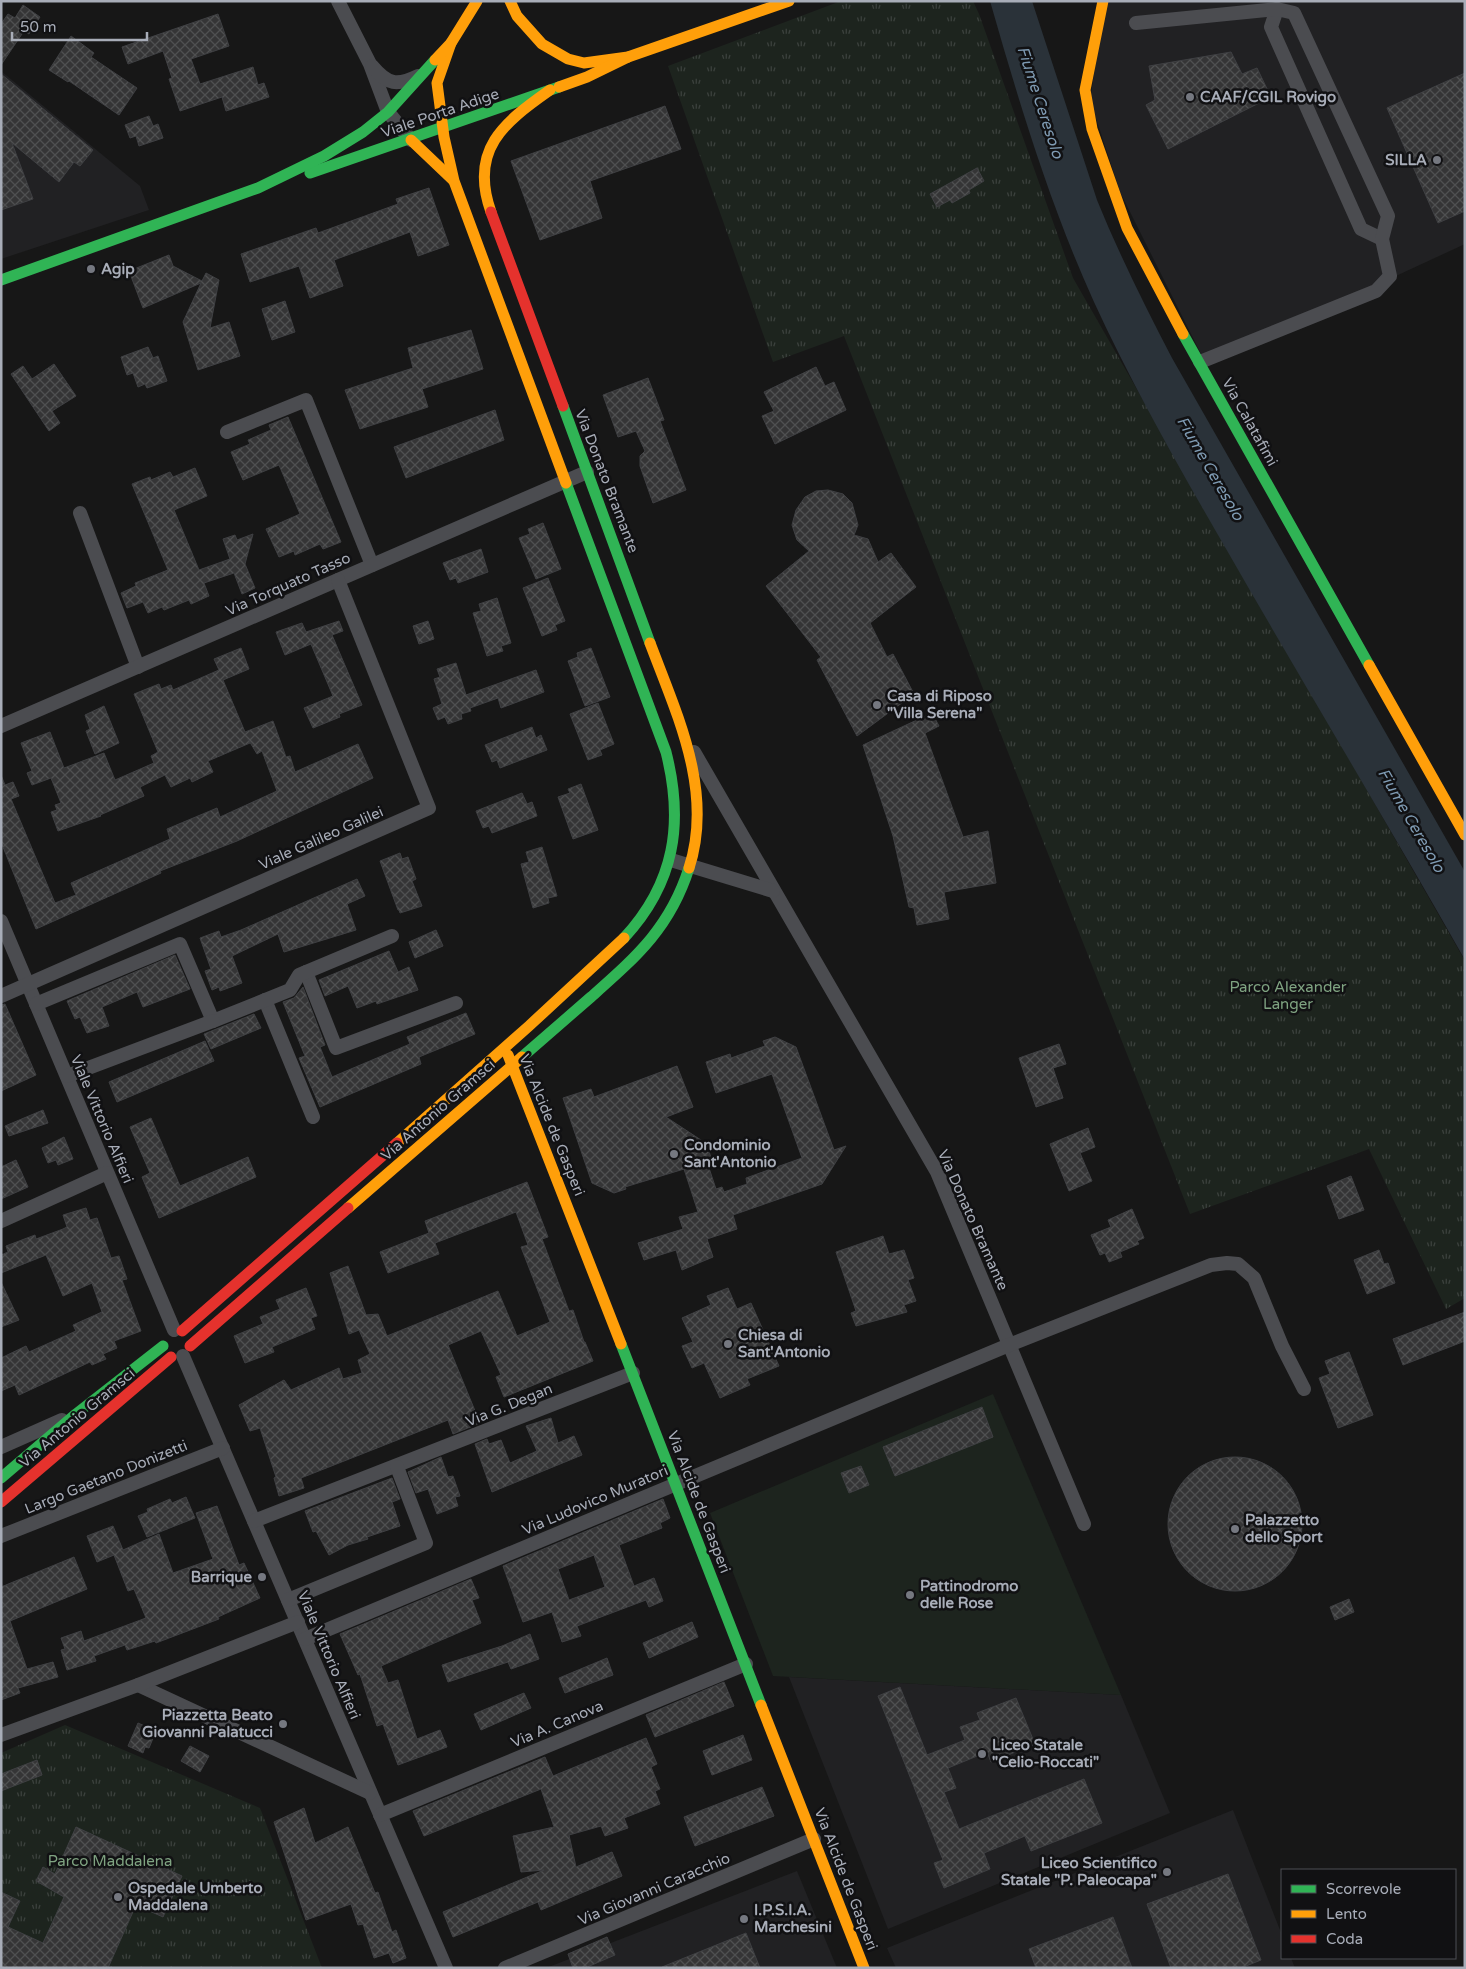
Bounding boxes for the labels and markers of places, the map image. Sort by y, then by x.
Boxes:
place label: CAAF/CGIL Rovigo [1200,88,1336,107]
marker: CAAF/CGIL Rovigo [1184,91,1196,103]
place label: SILLA [1385,151,1427,169]
marker: SILLA [1431,154,1443,166]
place label: Agip [101,260,135,279]
marker: Agip [85,263,97,275]
place label: Casa di Riposo "Villa Serena" [887,687,992,722]
marker: Casa di Riposo "Villa Serena" [871,699,883,711]
place label: Condominio Sant'Antonio [684,1136,776,1171]
marker: Condominio Sant'Antonio [668,1148,680,1160]
place label: Chiesa di Sant'Antonio [738,1326,830,1361]
marker: Chiesa di Sant'Antonio [722,1338,734,1350]
place label: Palazzetto dello Sport [1245,1511,1323,1547]
marker: Palazzetto dello Sport [1229,1523,1241,1535]
place label: Barrique [191,1568,253,1587]
marker: Barrique [256,1571,268,1583]
place label: Pattinodromo delle Rose [920,1577,1018,1612]
marker: Pattinodromo delle Rose [904,1589,916,1601]
place label: Piazzetta Beato Giovanni Palatucci [142,1706,273,1741]
marker: Piazzetta Beato Giovanni Palatucci [277,1718,289,1730]
place label: Liceo Statale "Celio-Roccati" [992,1736,1099,1771]
marker: Liceo Statale "Celio-Roccati" [976,1748,988,1760]
place label: Liceo Scientifico Statale "P. Paleocapa" [1001,1854,1157,1890]
marker: Liceo Scientifico Statale "P. Paleocapa" [1161,1866,1173,1878]
place label: Ospedale Umberto Maddalena [128,1879,263,1914]
marker: Ospedale Umberto Maddalena [112,1891,124,1903]
place label: I.P.S.I.A. Marchesini [754,1901,832,1936]
marker: I.P.S.I.A. Marchesini [738,1913,750,1925]

